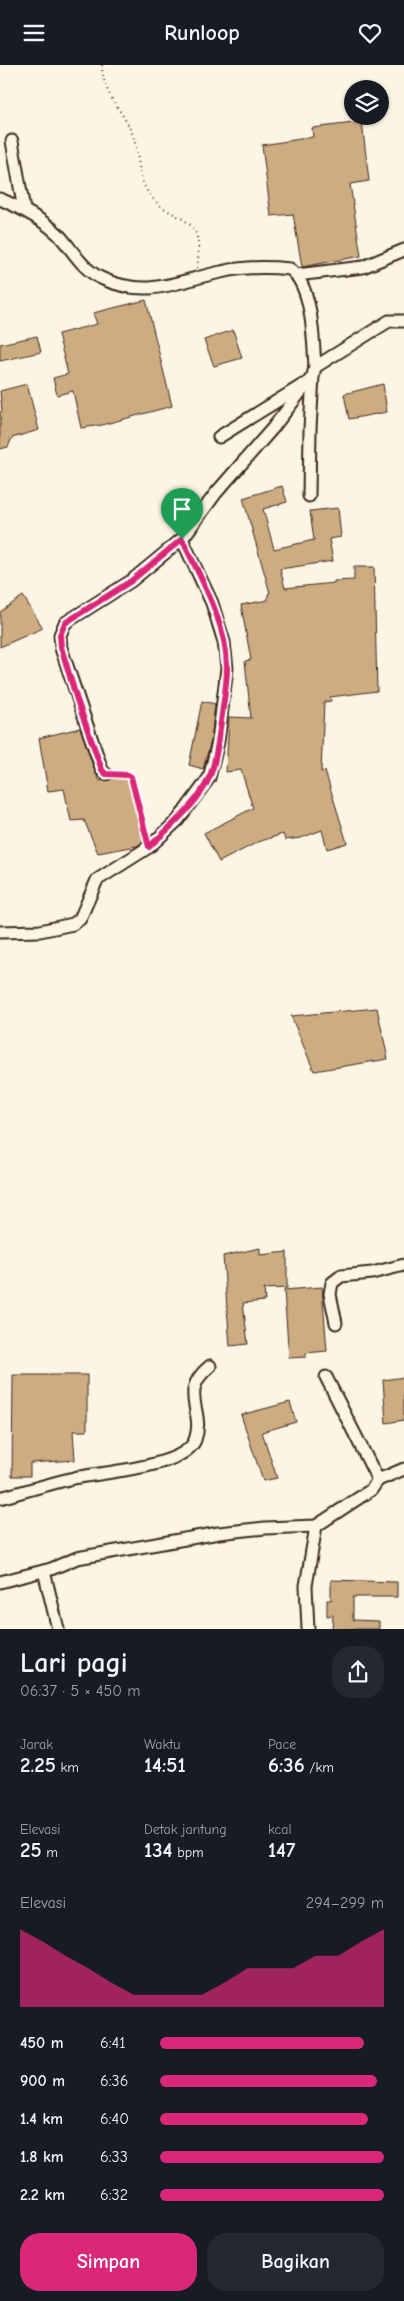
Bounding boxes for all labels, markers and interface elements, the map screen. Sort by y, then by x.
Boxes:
icon: menu [20,19,48,47]
icon: heart [356,19,384,47]
text: Runloop [164,20,240,46]
map controls [344,80,389,125]
button: layers [344,80,389,125]
pin [161,488,203,539]
icon: arrive [168,495,196,523]
button: share [332,1646,384,1698]
text: Lari pagi [20,1647,128,1679]
text: 06:37 · 5 × 450 m [20,1682,141,1700]
text: Jarak [20,1736,53,1753]
text: Waktu [144,1736,180,1753]
text: Pace [268,1736,296,1753]
text: 2.25 [20,1753,56,1777]
text: 14:51 [144,1753,186,1777]
text: 6:36 [268,1753,305,1777]
text: km [56,1759,79,1776]
text: /km [305,1759,334,1776]
text: Elevasi [20,1821,60,1838]
text: Detak jantung [144,1821,227,1838]
text: kcal [268,1821,292,1838]
text: 25 [20,1838,42,1862]
text: 134 [144,1838,172,1862]
text: 147 [268,1838,295,1862]
text: m [42,1844,58,1861]
text: bpm [172,1844,204,1861]
text: Elevasi [20,1894,66,1912]
text: 294–299 m [306,1894,384,1912]
text: 450 m [20,2034,64,2052]
text: 6:41 [100,2034,126,2052]
text: 900 m [20,2072,65,2090]
text: 6:36 [100,2072,128,2090]
text: 1.4 km [20,2110,63,2128]
text: 6:40 [100,2110,129,2128]
text: 1.8 km [20,2148,64,2166]
text: 6:33 [100,2148,128,2166]
text: 2.2 km [20,2186,65,2204]
text: 6:32 [100,2186,128,2204]
button: Simpan [20,2233,197,2291]
button: Bagikan [207,2233,384,2291]

